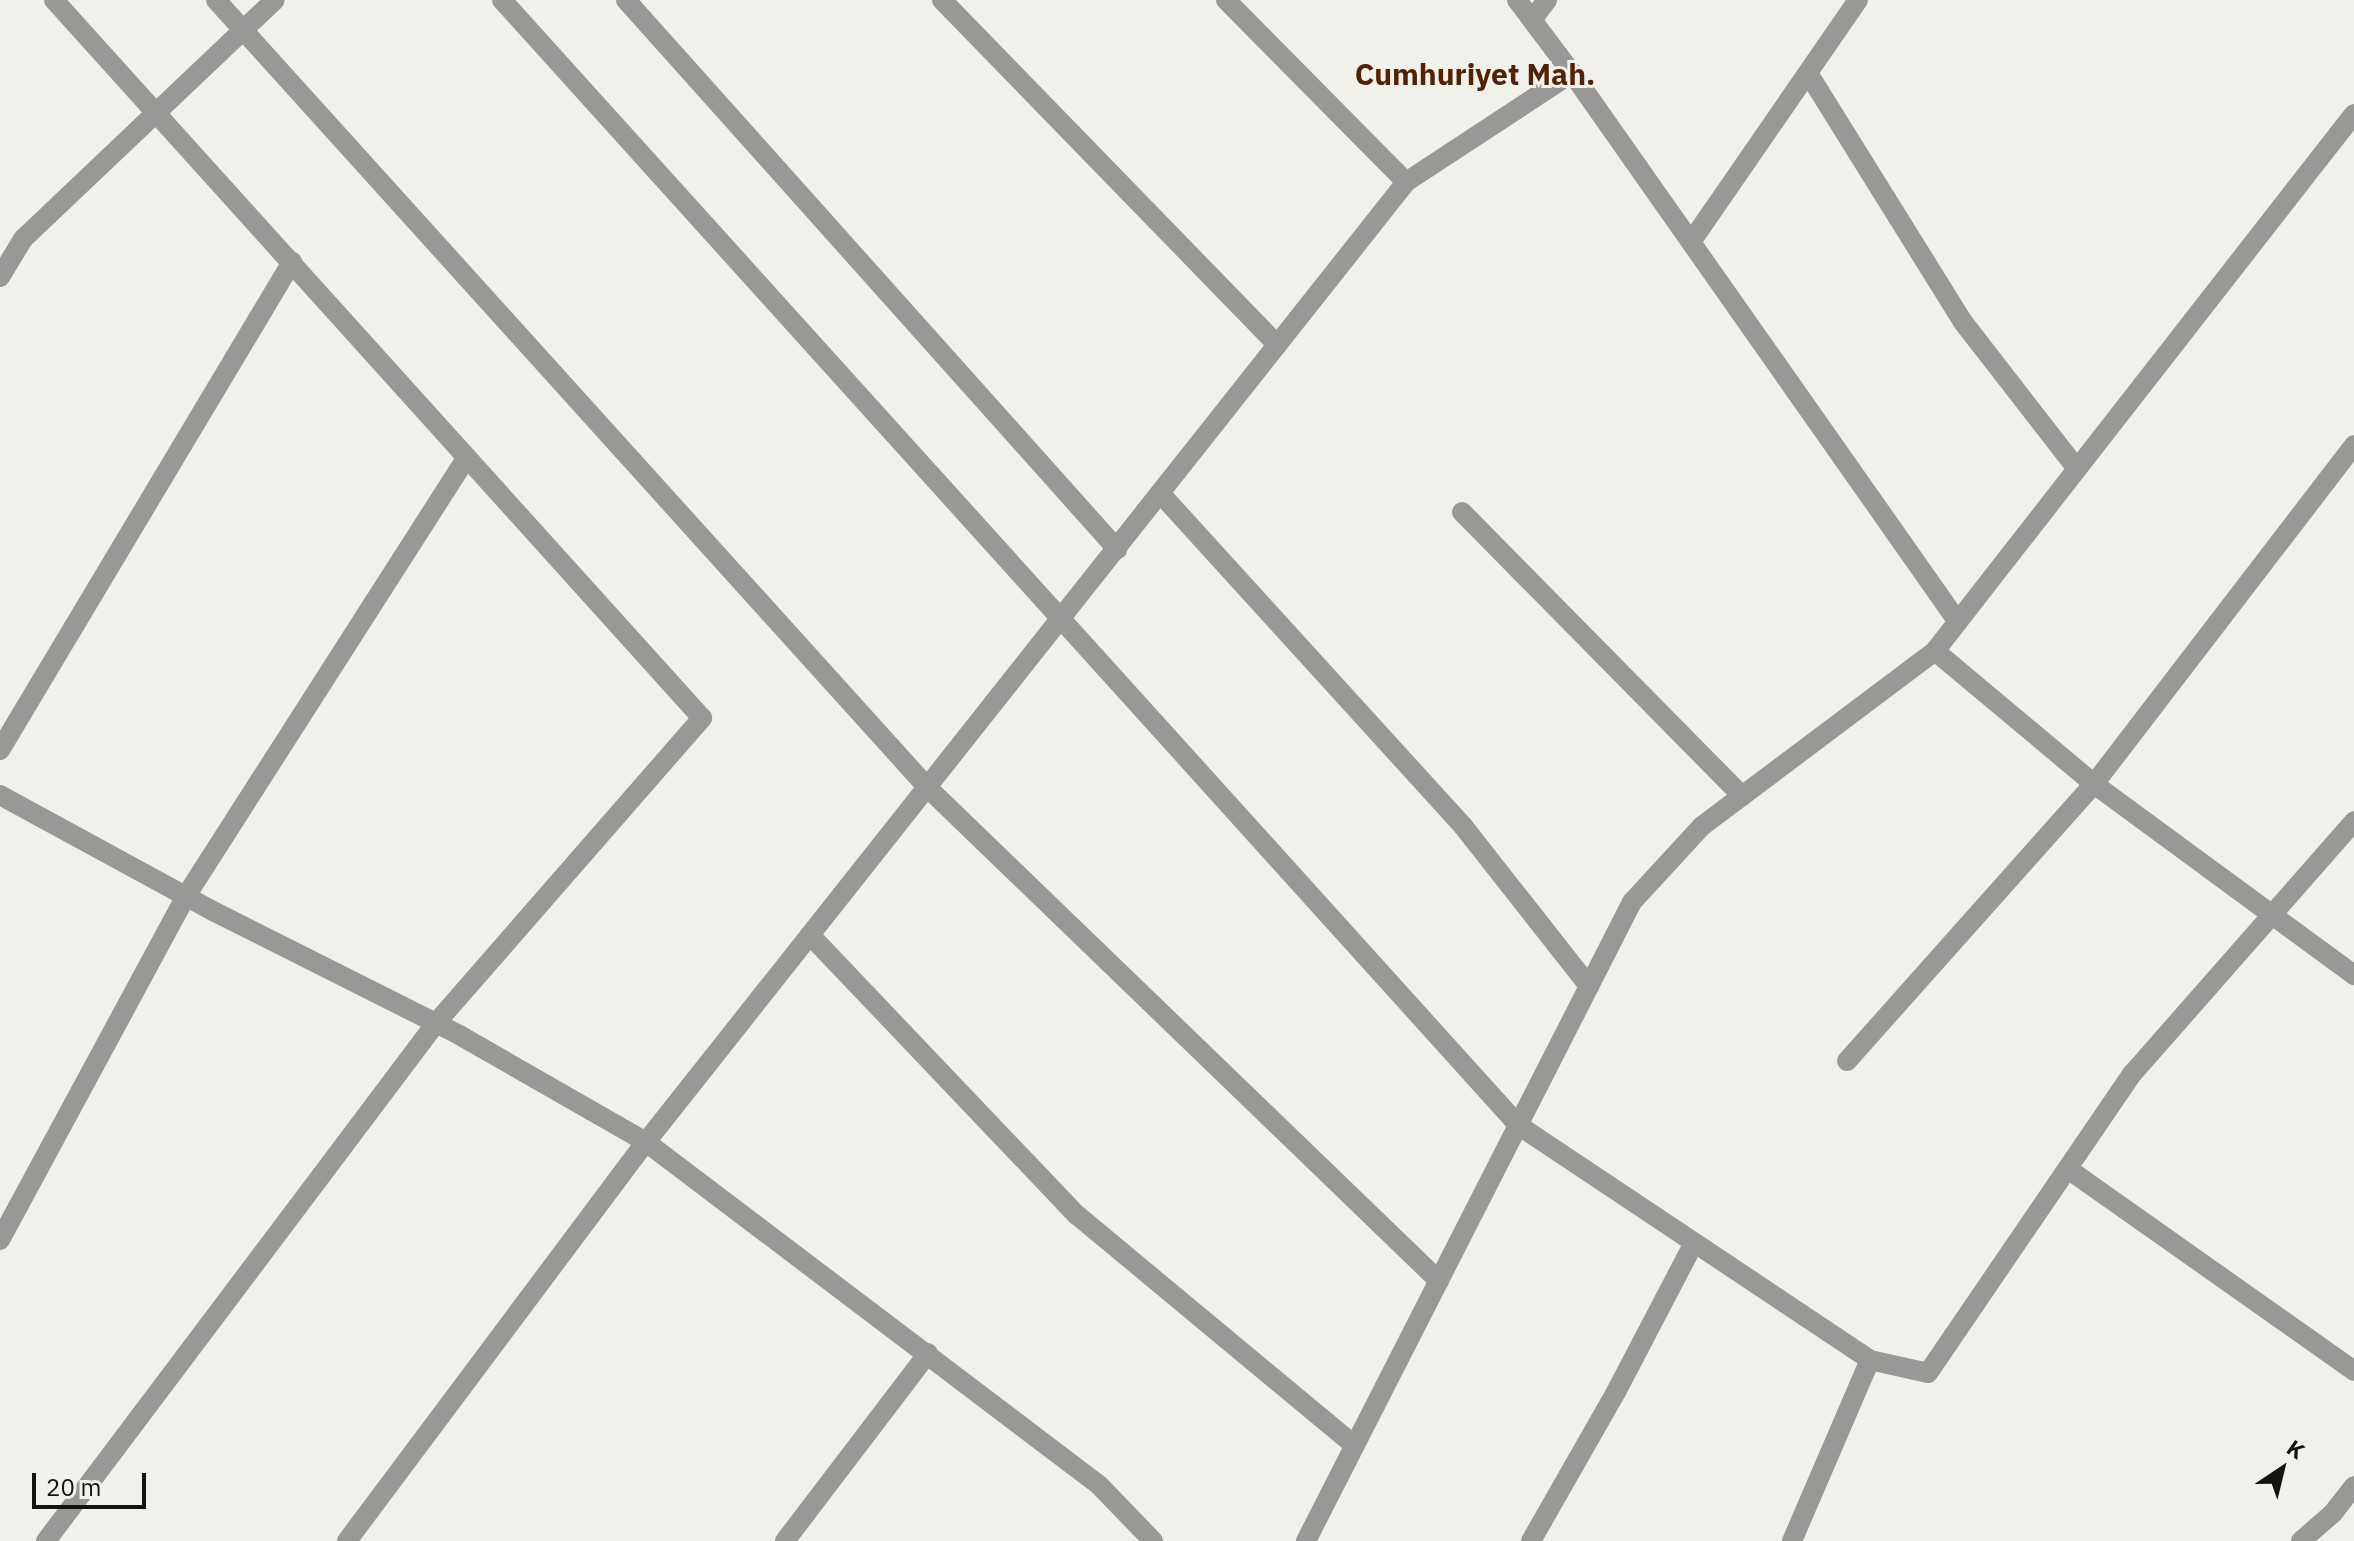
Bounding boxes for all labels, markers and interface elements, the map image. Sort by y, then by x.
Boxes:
district label: Cumhuriyet Mah. [1355,56,1595,92]
north arrow [2242,1429,2322,1509]
text: K [2281,1433,2311,1465]
scale bar [36,1457,150,1507]
text: 20 m [46,1471,101,1503]

